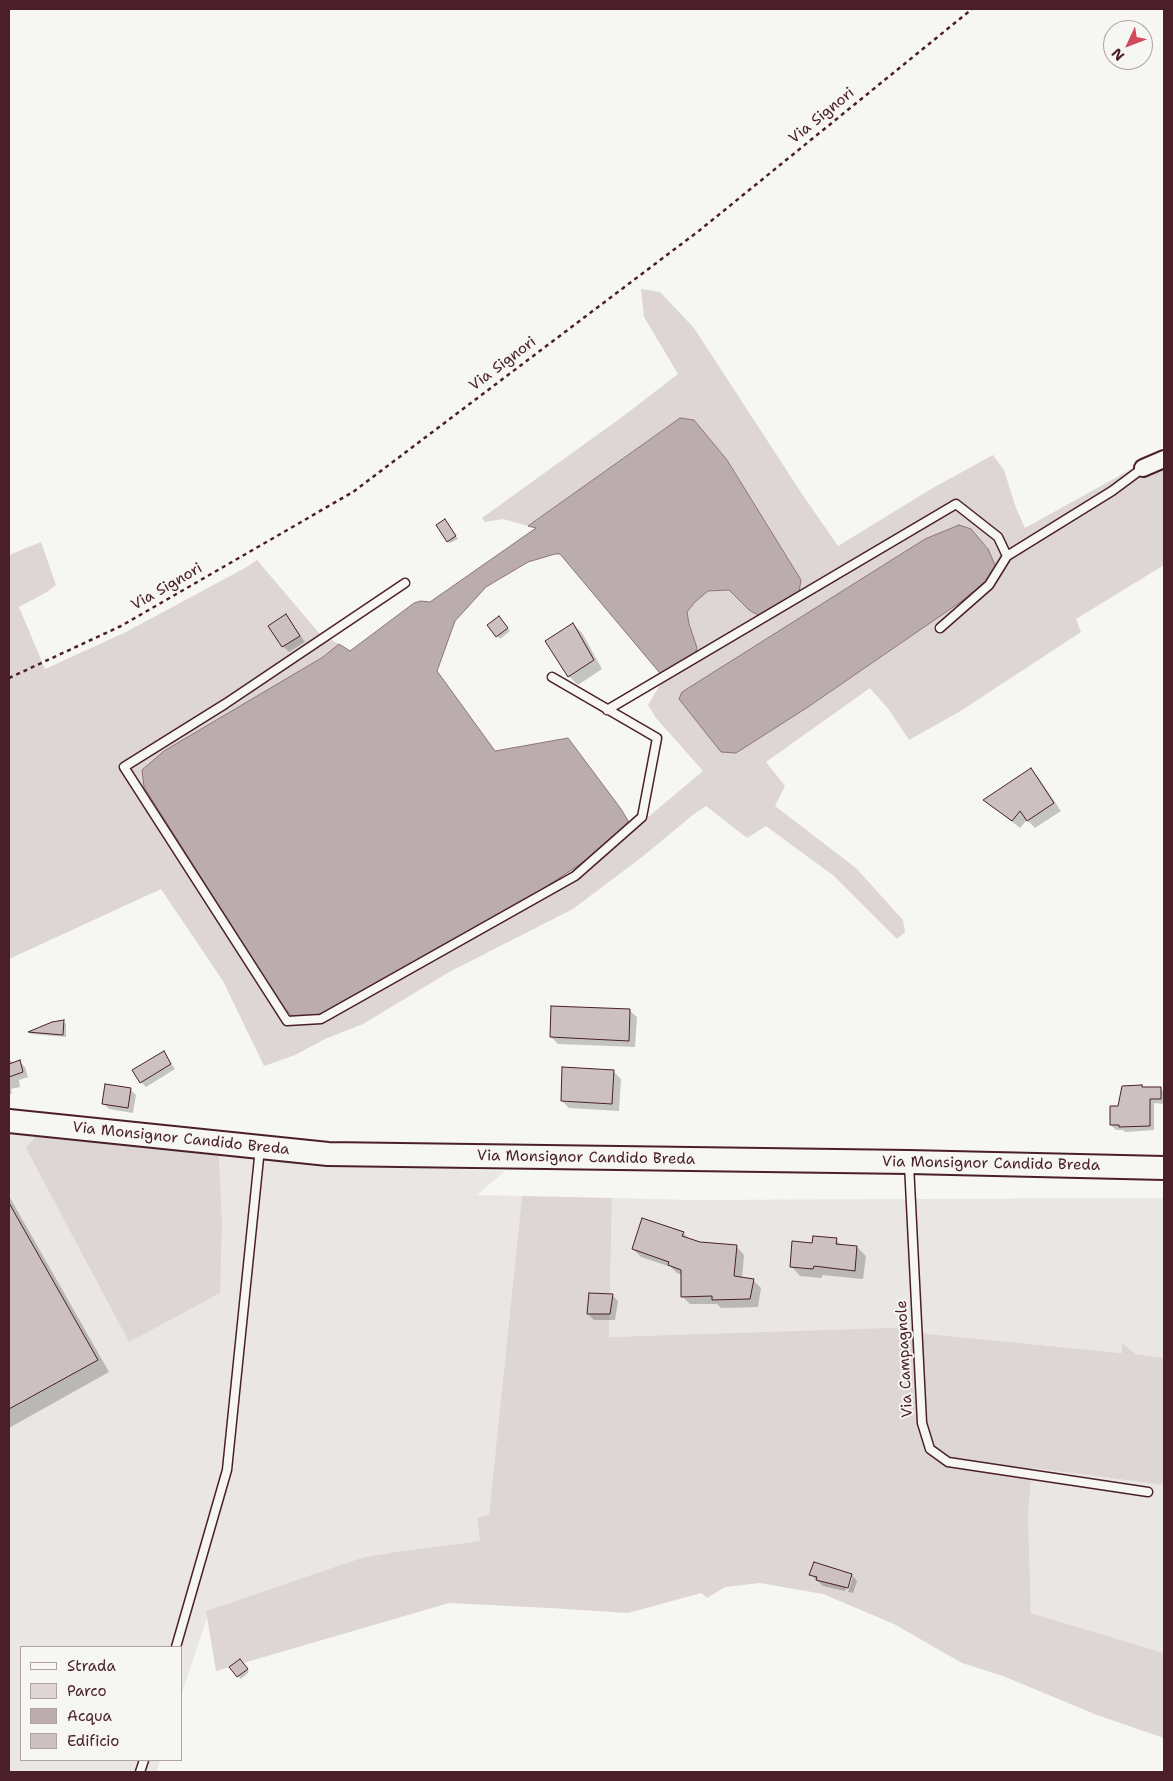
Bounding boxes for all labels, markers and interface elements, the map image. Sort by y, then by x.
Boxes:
north arrow [1103,20,1153,70]
text: N [1107,44,1128,65]
street label: Via Signori [786,84,858,148]
street label: Via Signori [466,333,540,395]
street label: Via Signori [128,559,206,615]
street label: Via Monsignor Candido Breda [72,1119,290,1159]
street label: Via Monsignor Candido Breda [477,1147,695,1169]
street label: Via Monsignor Candido Breda [882,1153,1100,1175]
street label: Via Campagnole [893,1300,917,1418]
legend [20,1646,182,1761]
text: Strada [67,1656,116,1676]
text: Parco [67,1681,107,1701]
text: Acqua [67,1706,112,1726]
text: Edificio [67,1731,119,1751]

